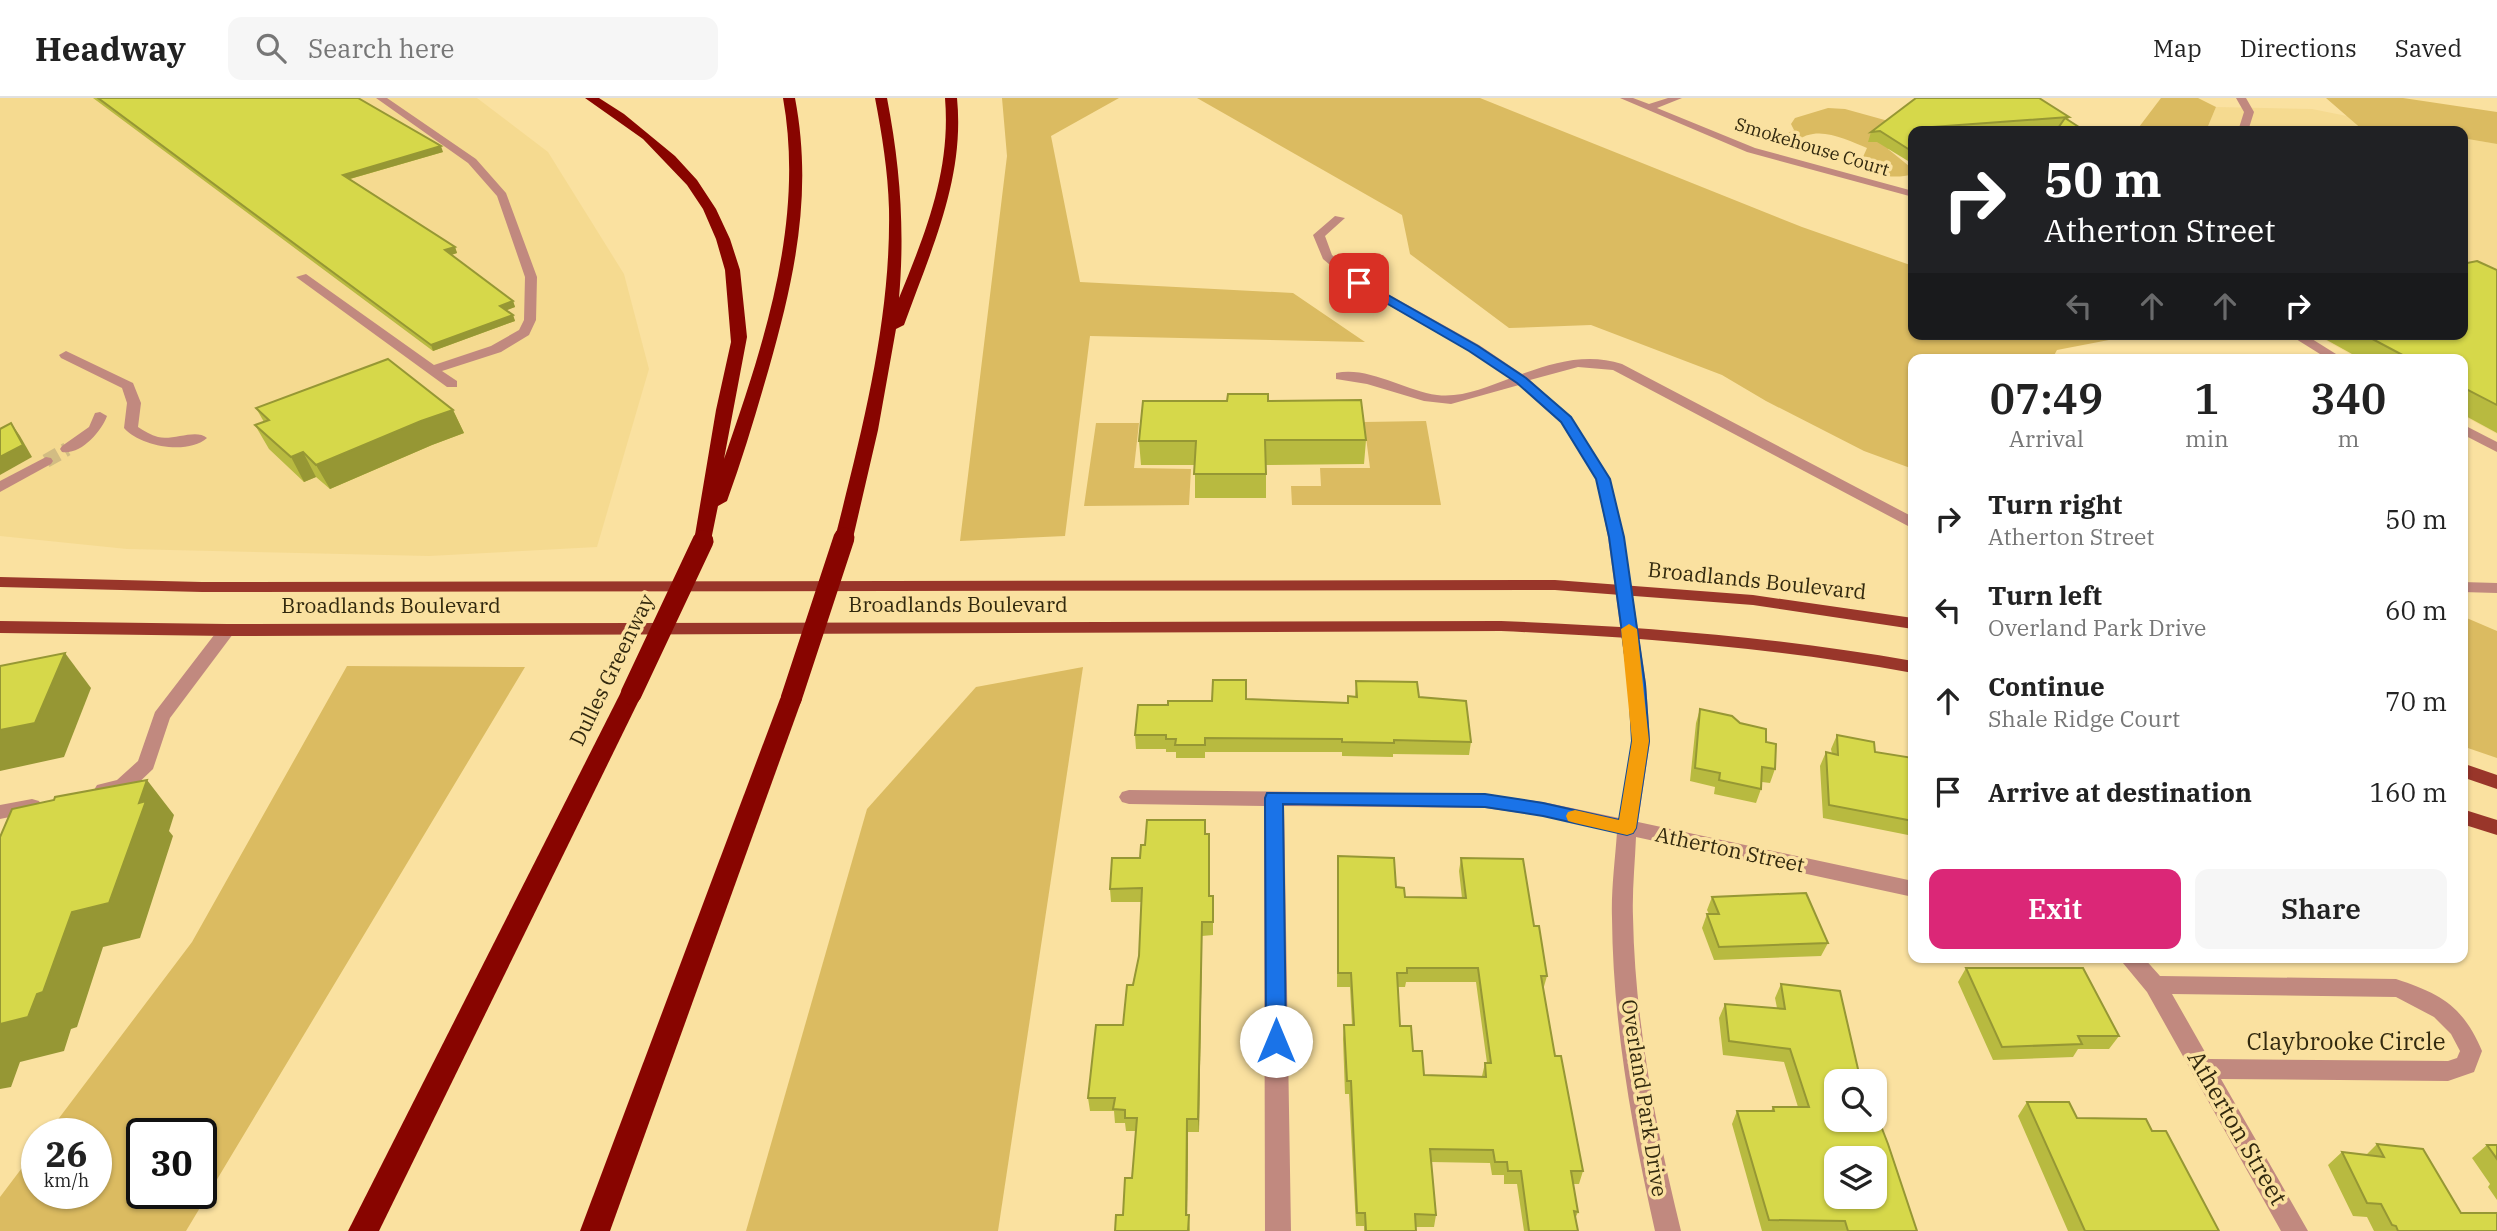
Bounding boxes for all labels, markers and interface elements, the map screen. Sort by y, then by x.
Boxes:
search box [228,17,718,80]
text: Headway [35,27,186,70]
icon: search [252,29,290,67]
text: Search here [308,31,454,65]
text: Map [2153,32,2202,64]
text: Directions [2240,32,2357,64]
text: Saved [2395,32,2462,64]
street label: Smokehouse Court [1732,112,1892,181]
text: 50 m [2044,147,2162,210]
icon: right [1929,154,2020,245]
text: Atherton Street [2044,209,2276,251]
pin [1329,253,1389,313]
icon: arrive [1340,264,1378,302]
icon: left [2060,287,2098,325]
icon: ahead [2133,287,2171,325]
icon: ahead [2206,287,2244,325]
icon: right [2279,287,2317,325]
text: 07:49 [1990,371,2103,426]
text: 1 [2194,371,2219,426]
text: 340 [2311,371,2386,426]
text: Arrival [2009,423,2084,453]
text: min [2185,423,2229,453]
text: m [2337,423,2359,453]
text: Turn right [1988,487,2122,521]
icon: right [1929,500,1967,538]
text: 50 m [2385,502,2447,536]
text: Atherton Street [1988,521,2154,551]
street label: Broadlands Boulevard [1646,555,1868,605]
text: Turn left [1988,578,2102,612]
street label: Dulles Greenway [562,588,660,750]
street label: Broadlands Boulevard [848,590,1068,618]
street label: Broadlands Boulevard [281,591,501,619]
icon: left [1929,591,1967,629]
text: 60 m [2385,593,2447,627]
text: Overland Park Drive [1988,612,2206,642]
text: Continue [1988,669,2105,703]
icon: ahead [1929,682,1967,720]
text: 70 m [2385,684,2447,718]
text: Shale Ridge Court [1988,703,2180,733]
icon: arrive [1929,773,1967,811]
text: Arrive at destination [1988,775,2252,809]
text: 160 m [2369,775,2447,809]
street label: Atherton Street [1653,820,1807,879]
button: Exit [1929,869,2181,949]
button: Share [2195,869,2447,949]
street label: Overland Park Drive [1616,997,1674,1198]
position arrow [1239,1004,1313,1078]
street label: Claybrooke Circle [2246,1025,2446,1057]
street label: Atherton Street [2181,1044,2295,1211]
map controls [1824,1069,1887,1209]
button: search [1824,1069,1887,1132]
speed limit sign: 30 [126,1118,217,1209]
text: 26 [45,1131,88,1177]
button: layers [1824,1146,1887,1209]
text: km/h [44,1169,89,1192]

